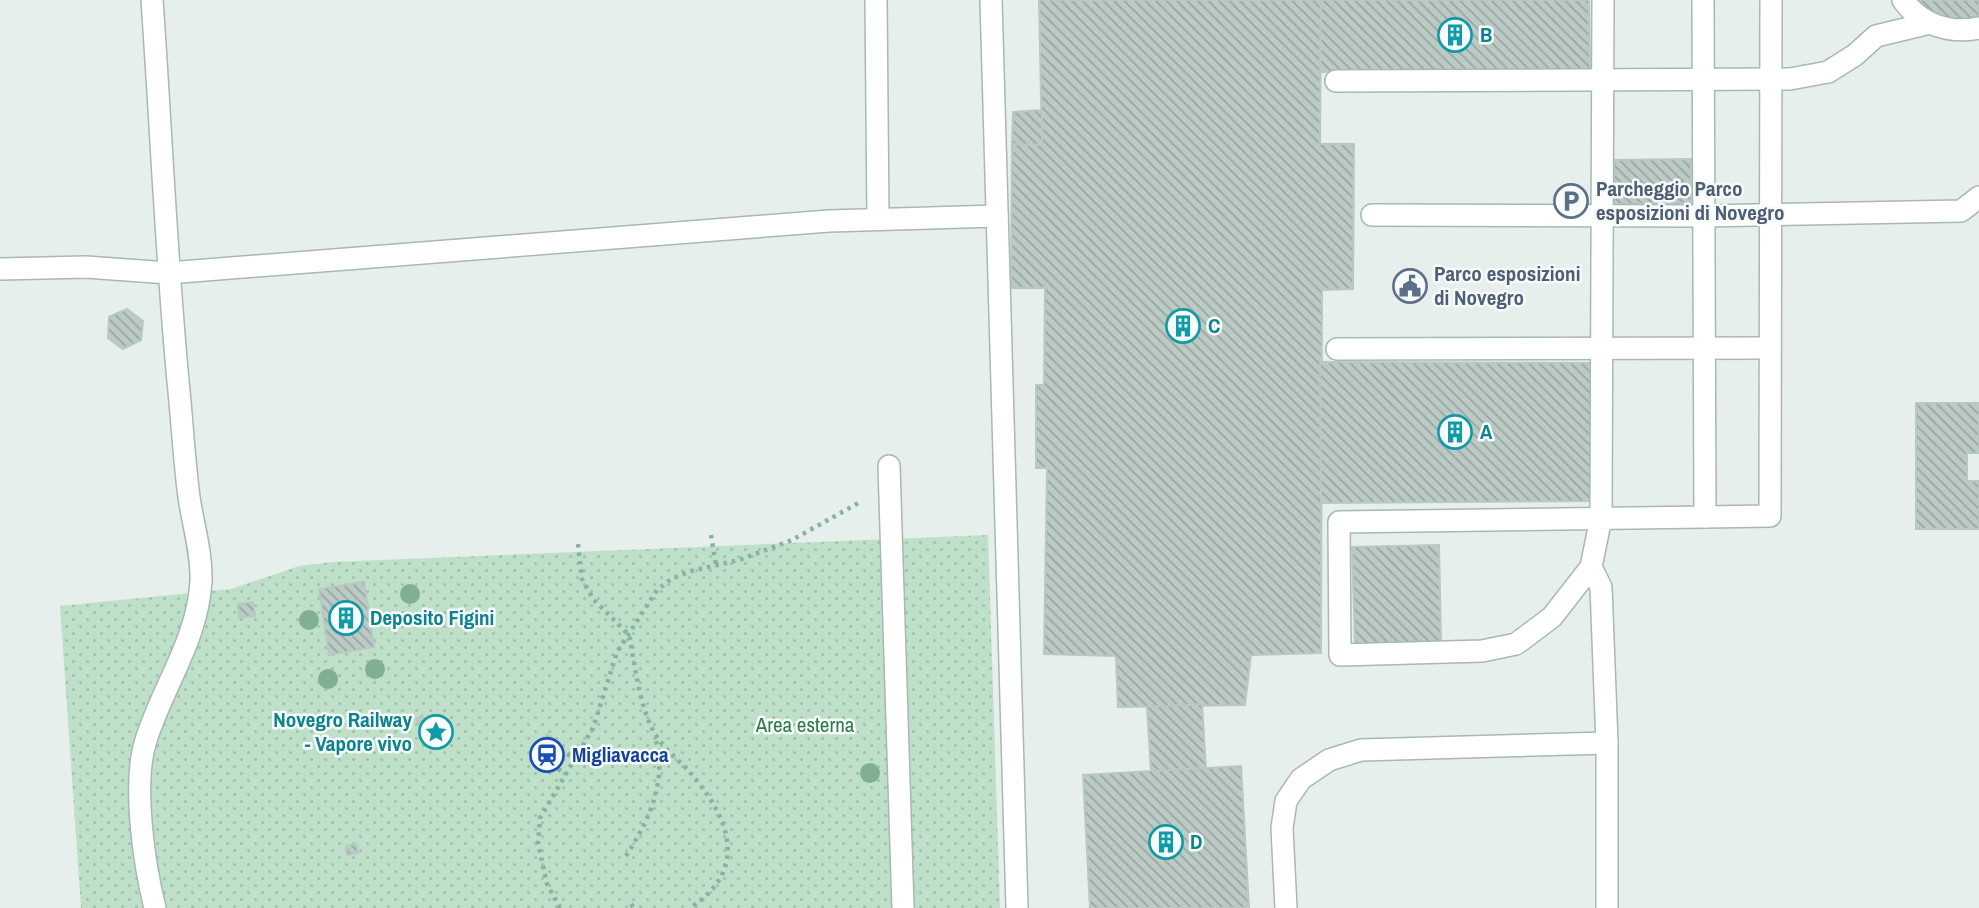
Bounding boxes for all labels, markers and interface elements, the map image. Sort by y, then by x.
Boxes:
building icon: B [1436,16,1474,54]
place label: B [1480,20,1492,49]
place label: Parcheggio Parco esposizioni di Novegro [1596,174,1785,227]
parking icon: Parcheggio Parco esposizioni di Novegro [1552,182,1590,220]
place label: Parco esposizioni di Novegro [1434,259,1580,312]
public building icon: Parco esposizioni di Novegro [1391,267,1429,305]
building icon: C [1164,307,1202,345]
place label: C [1208,311,1220,340]
building icon: A [1436,413,1474,451]
place label: A [1480,417,1493,446]
building icon: Deposito Figini [327,599,365,637]
place label: Deposito Figini [370,603,494,632]
place label: Novegro Railway - Vapore vivo [273,705,412,758]
park label: Area esterna [755,710,855,739]
place icon: Novegro Railway - Vapore vivo [417,713,455,751]
station icon: Migliavacca [528,736,566,774]
place label: Migliavacca [572,740,669,769]
building icon: D [1147,823,1185,861]
place label: D [1190,827,1202,856]

